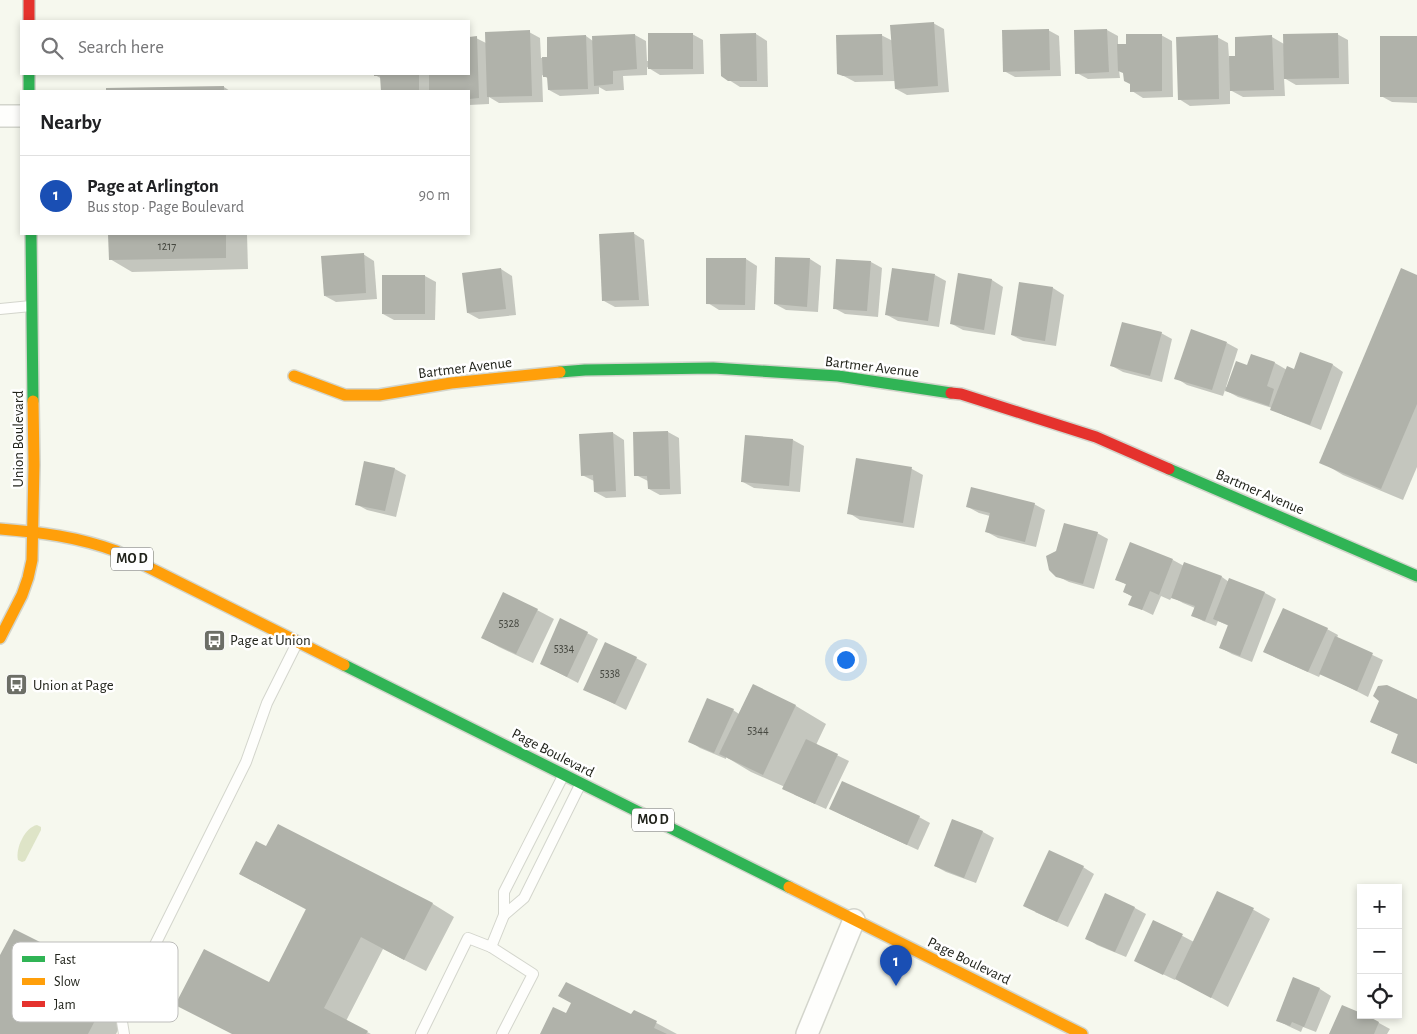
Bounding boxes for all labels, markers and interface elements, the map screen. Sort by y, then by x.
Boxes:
search box [20,20,470,75]
icon: search [38,34,66,62]
text: Search here [78,38,164,57]
text: Nearby [40,112,101,133]
text: Page at Arlington [87,177,219,196]
text: 1 [53,187,59,203]
text: 90 m [419,187,450,203]
text: Bus stop · Page Boulevard [87,199,244,215]
house number: 1217 [158,240,176,252]
street label: Bartmer Avenue [824,354,920,380]
street label: Bartmer Avenue [417,355,513,381]
street label: Union Boulevard [11,390,26,487]
street label: Bartmer Avenue [1214,467,1306,517]
road number: MO D [111,548,153,570]
house number: 5328 [498,617,520,629]
bus stop icon: Page at Union [202,628,226,652]
place label: Page at Union [230,633,311,648]
house number: 5334 [554,642,575,654]
your location [833,647,859,673]
house number: 5338 [600,667,621,679]
bus stop icon: Union at Page [5,673,29,697]
place label: Union at Page [33,678,114,693]
house number: 5344 [747,724,769,736]
street label: Page Boulevard [509,726,597,780]
road number: MO D [632,808,674,832]
map controls [1357,884,1402,1019]
button: + [1357,884,1402,929]
button: − [1357,929,1402,974]
street label: Page Boulevard [925,935,1013,988]
legend [12,942,178,1022]
pin: 1 [880,945,912,986]
text: Fast [54,953,76,967]
button: locate [1357,974,1402,1019]
text: Slow [54,975,81,989]
text: Jam [54,998,76,1012]

